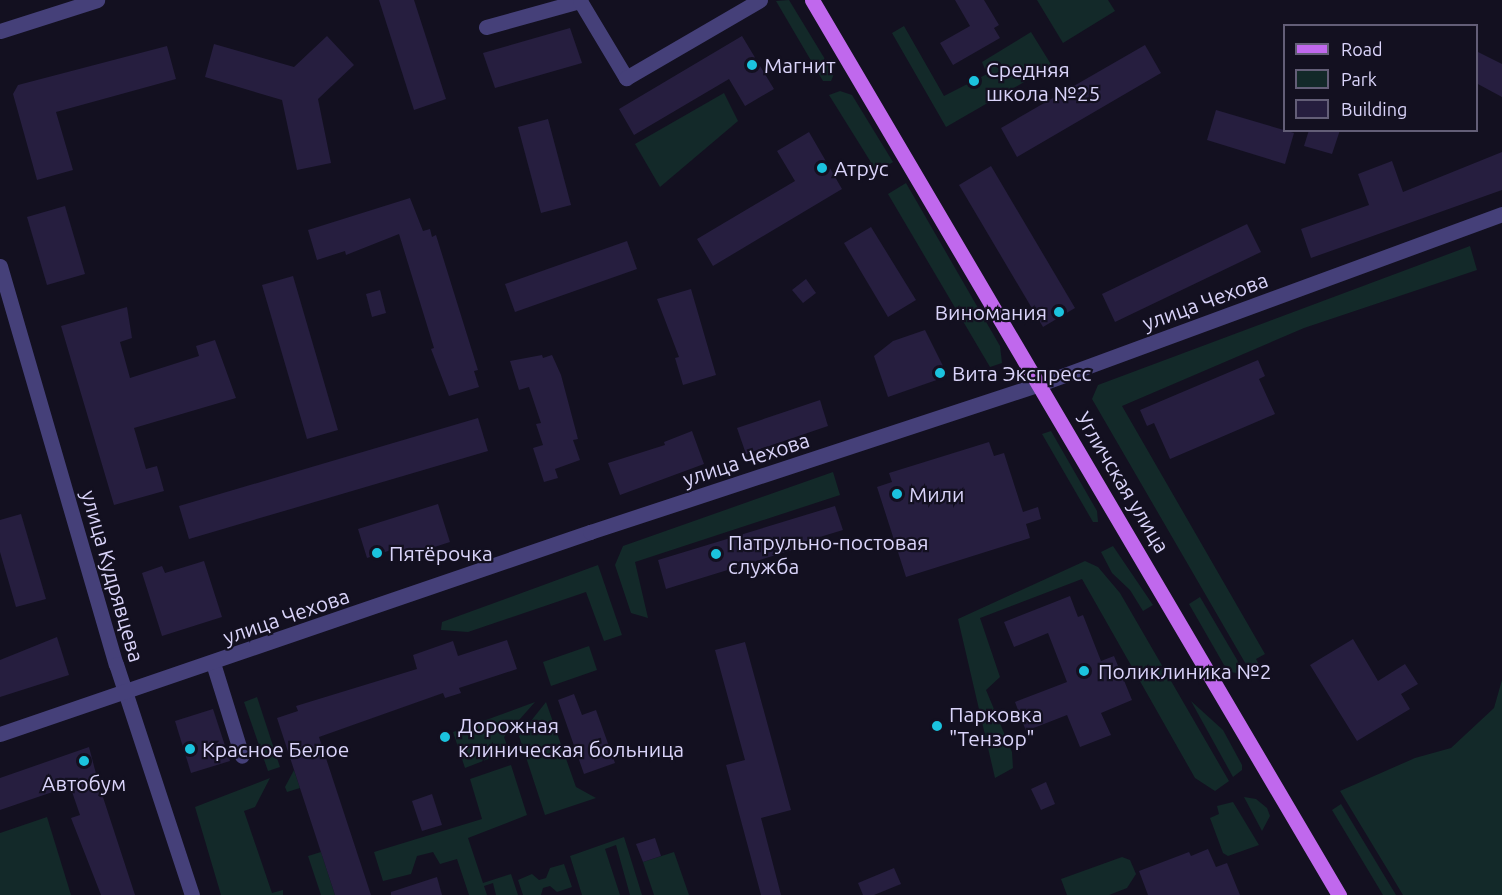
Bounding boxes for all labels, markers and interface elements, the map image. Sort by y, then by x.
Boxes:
legend [1283,24,1478,132]
text: Road [1341,39,1383,59]
place label: Магнит [764,52,836,78]
place label: Средняя школа №25 [986,56,1100,106]
marker: Магнит [745,58,759,72]
text: Park [1341,69,1377,89]
marker: Средняя школа №25 [967,74,981,88]
text: Building [1341,99,1407,119]
place label: Атрус [834,155,889,181]
marker: Атрус [815,161,829,175]
street label: улица Чехова [1139,267,1271,335]
place label: Виномания [935,299,1047,325]
marker: Виномания [1052,305,1066,319]
place label: Вита Экспресс [952,360,1091,386]
marker: Вита Экспресс [933,366,947,380]
street label: Угличская улица [1071,407,1175,557]
street label: улица Чехова [679,427,813,491]
place label: Мили [909,481,964,507]
street label: улица Кудрявцева [76,487,150,665]
marker: Мили [890,487,904,501]
place label: Патрульно-постовая служба [728,529,928,579]
place label: Пятёрочка [389,540,493,566]
marker: Пятёрочка [370,546,384,560]
marker: Патрульно-постовая служба [709,547,723,561]
street label: улица Чехова [220,583,352,649]
place label: Поликлиника №2 [1098,658,1272,684]
marker: Поликлиника №2 [1075,662,1093,680]
place label: Парковка "Тензор" [949,701,1042,751]
place label: Дорожная клиническая больница [458,712,684,762]
marker: Парковка "Тензор" [930,719,944,733]
marker: Дорожная клиническая больница [436,728,454,746]
place label: Красное Белое [202,736,349,762]
marker: Красное Белое [183,742,197,756]
marker: Автобум [77,754,91,768]
place label: Автобум [42,770,126,796]

